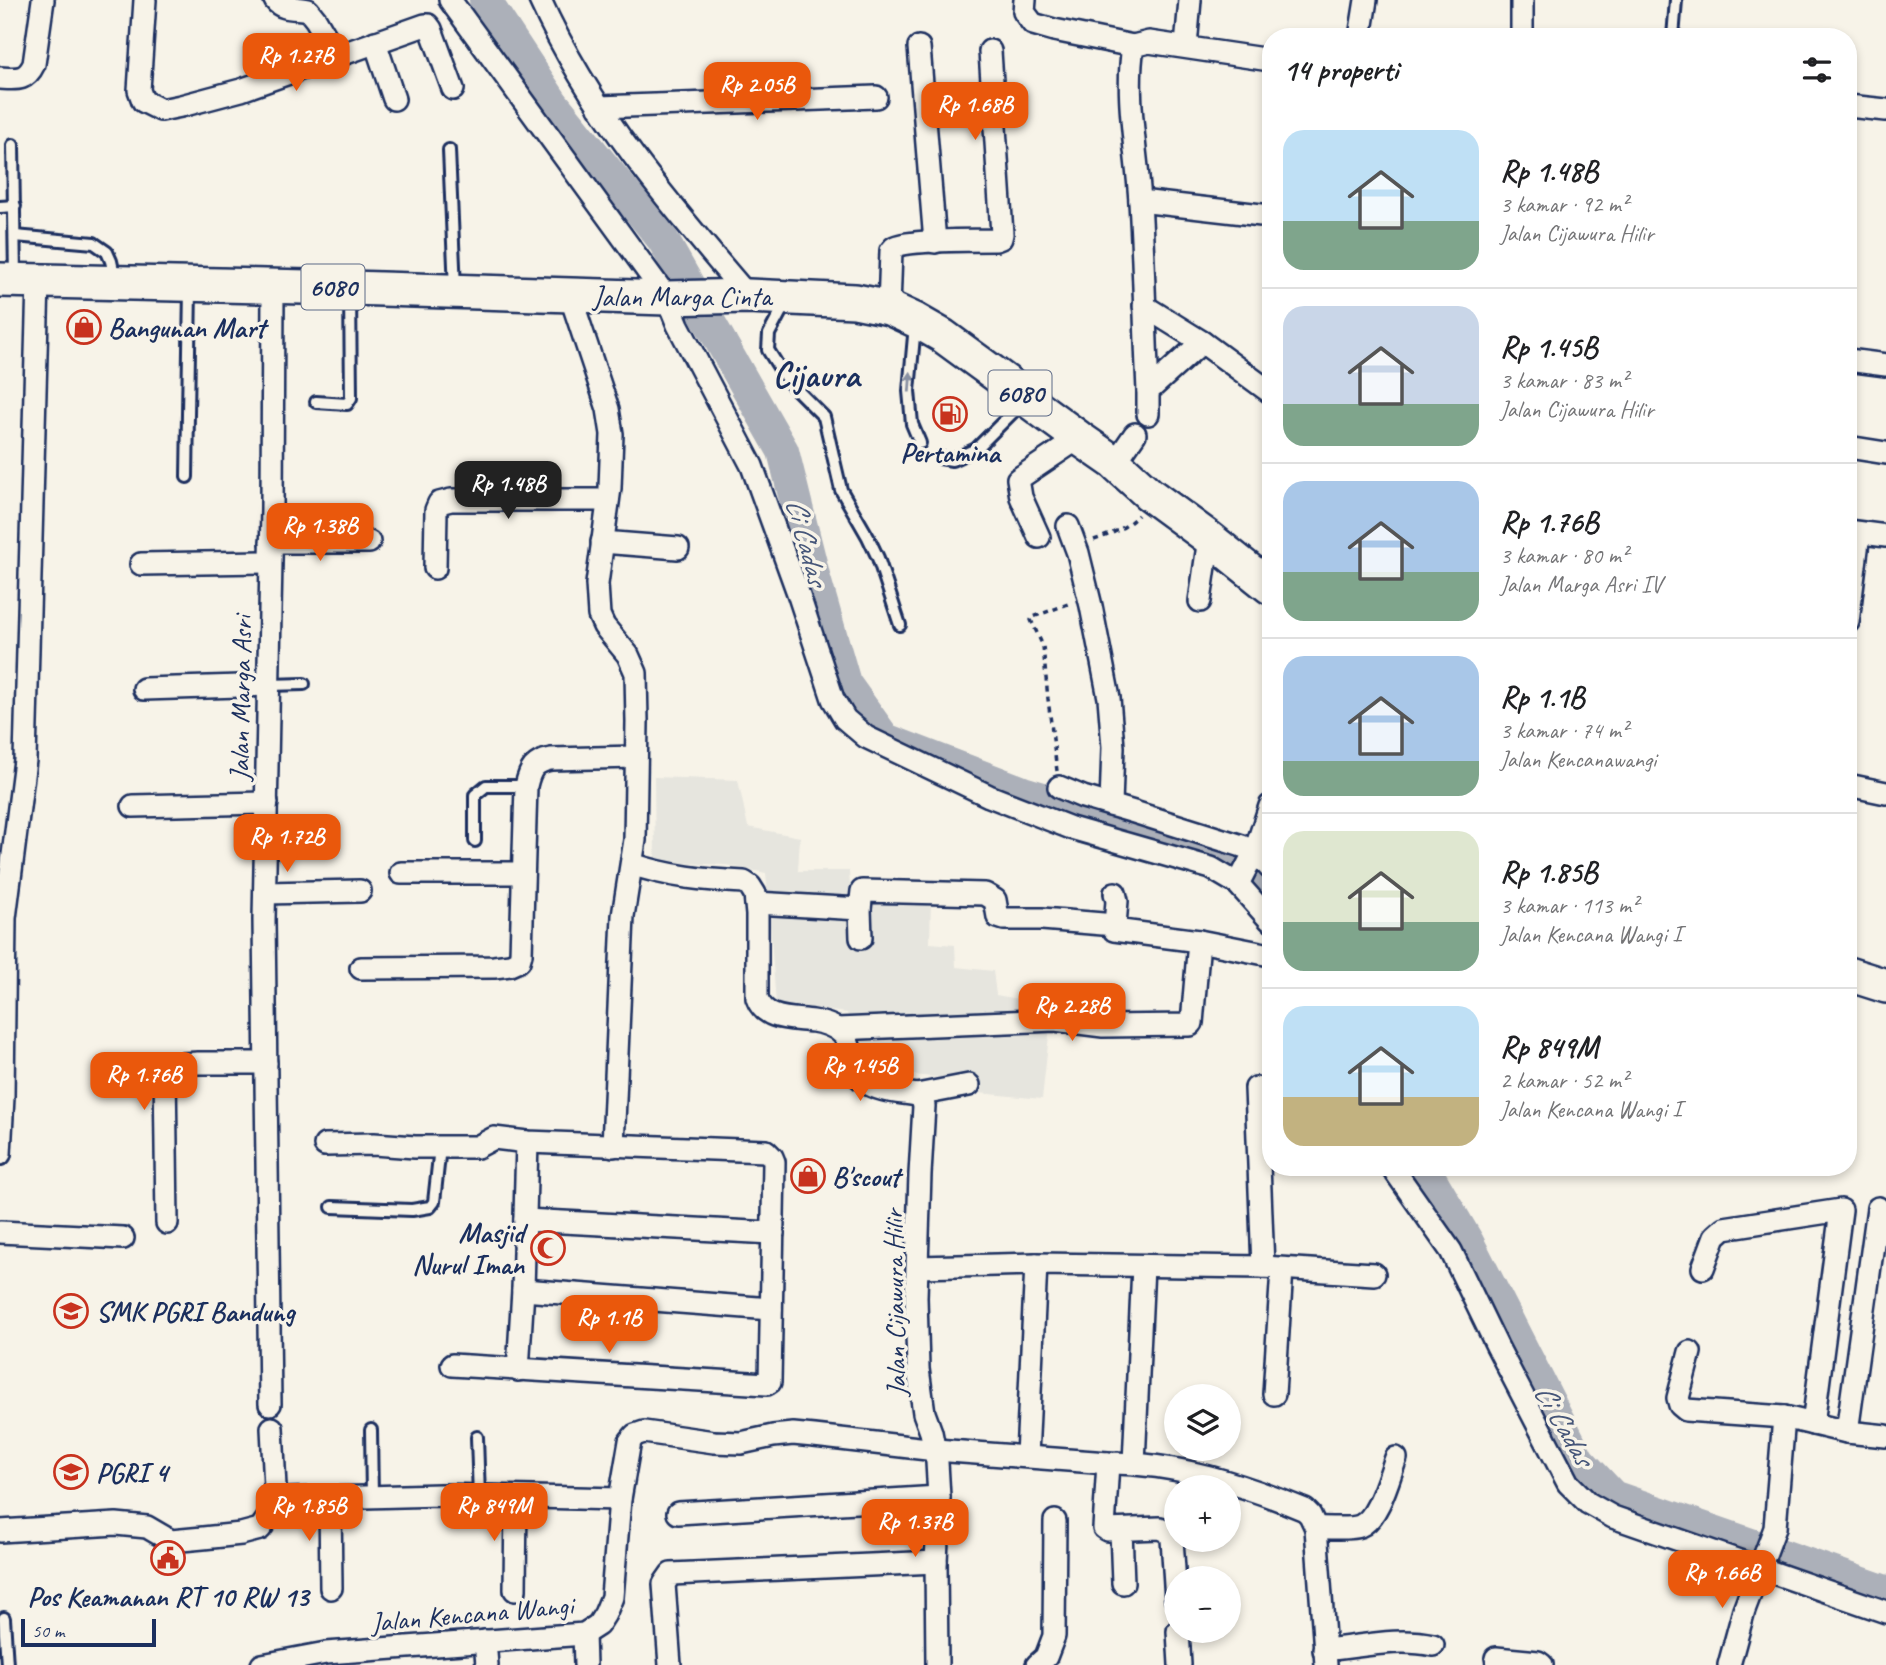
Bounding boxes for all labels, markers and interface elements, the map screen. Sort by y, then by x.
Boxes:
pin: Rp 1.27B [224,34,368,93]
text: Rp 1.27B [259,41,333,70]
text: 14 properti [1283,51,1398,89]
icon: filters [1798,51,1836,89]
pin: Rp 2.05B [685,62,829,122]
text: Rp 2.05B [720,70,794,99]
pin: Rp 1.68B [903,82,1047,142]
text: Rp 1.68B [937,90,1013,119]
text: Rp 1.48B [1500,152,1598,190]
icon: home [1339,158,1423,242]
text: 3 kamar · 92 m² [1500,190,1628,219]
text: Jalan Cijawura Hilir [1500,219,1653,248]
road number: 6080 [302,264,364,310]
street label: Jalan Marga Cinta [591,279,774,314]
shop icon: Bangunan Mart [65,308,103,346]
place label: Bangunan Mart [108,310,270,345]
text: Rp 1.45B [1500,328,1597,366]
icon: home [1339,334,1423,418]
district label: Cijaura [773,353,863,398]
text: 3 kamar · 83 m² [1500,366,1628,395]
road number: 6080 [988,370,1052,416]
one-way arrow [905,371,916,393]
fuel station icon: Pertamina [931,395,969,433]
text: Jalan Cijawura Hilir [1500,395,1653,424]
place label: Pertamina [900,435,1002,470]
pin: Rp 1.48B [436,462,580,521]
text: Rp 1.48B [471,469,545,498]
water label: Ci Cadas [777,494,838,593]
text: Rp 1.76B [1500,503,1598,541]
pin: Rp 1.38B [248,504,392,563]
icon: home [1339,509,1423,593]
text: Rp 1.38B [283,511,357,540]
text: 3 kamar · 80 m² [1500,541,1628,570]
text: Jalan Marga Asri IV [1500,570,1662,599]
street label: Jalan Marga Asri [222,611,260,783]
text: Rp 1.1B [1500,678,1584,716]
icon: home [1339,684,1423,768]
text: 3 kamar · 74 m² [1500,716,1628,745]
text: Jalan Kencanawangi [1500,745,1656,774]
pin: Rp 1.72B [215,814,359,874]
text: Rp 1.72B [250,822,324,851]
text: Rp 1.85B [1500,853,1597,891]
icon: home [1339,859,1423,943]
text: 3 kamar · 113 m² [1500,891,1638,920]
text: Jalan Kencana Wangi I [1500,920,1682,949]
pin: Rp 2.28B [1000,984,1144,1043]
text: Rp 2.28B [1035,991,1109,1020]
text: Rp 849M [1500,1028,1598,1066]
icon: home [1339,1034,1423,1118]
pin: Rp 1.45B [788,1044,932,1103]
text: Rp 1.45B [823,1051,897,1080]
pin: Rp 1.76B [72,1052,216,1112]
text: Rp 1.76B [106,1060,182,1089]
text: 2 kamar · 52 m² [1500,1066,1628,1095]
text: Jalan Kencana Wangi I [1500,1095,1682,1124]
shop icon: B'scout [789,1157,827,1195]
place label: B'scout [832,1159,904,1194]
street label: Jalan Cijawura Hilir [875,1206,914,1399]
place label: Masjid Nurul Iman [412,1215,529,1282]
mosque icon: Masjid Nurul Iman [529,1229,567,1267]
school or university icon: SMK PGRI Bandung [52,1292,90,1330]
place label: SMK PGRI Bandung [96,1294,296,1329]
pin: Rp 1.1B [544,1296,674,1355]
text: Rp 1.1B [577,1303,641,1332]
water label: Ci Cadas [1526,1376,1605,1476]
map controls [1164,1384,1241,1643]
button: layers [1164,1384,1241,1461]
school or university icon: PGRI 4 [52,1453,90,1491]
place label: PGRI 4 [96,1455,171,1490]
button: + [1164,1475,1241,1552]
pin: Rp 1.85B [237,1484,381,1543]
pin: Rp 849M [429,1484,559,1543]
text: Rp 1.85B [272,1491,346,1520]
text: Rp 849M [457,1491,531,1520]
pin: Rp 1.37B [843,1500,987,1559]
text: Rp 1.37B [878,1507,952,1536]
public building icon: Pos Keamanan RT 10 RW 13 [149,1539,187,1577]
pin: Rp 1.66B [1650,1550,1794,1610]
text: Rp 1.66B [1684,1558,1760,1587]
button: − [1164,1566,1241,1643]
place label: Pos Keamanan RT 10 RW 13 [27,1579,311,1614]
street label: Jalan Kencana Wangi [367,1587,578,1640]
scale bar [21,1616,156,1648]
text: 50 m [32,1619,64,1643]

